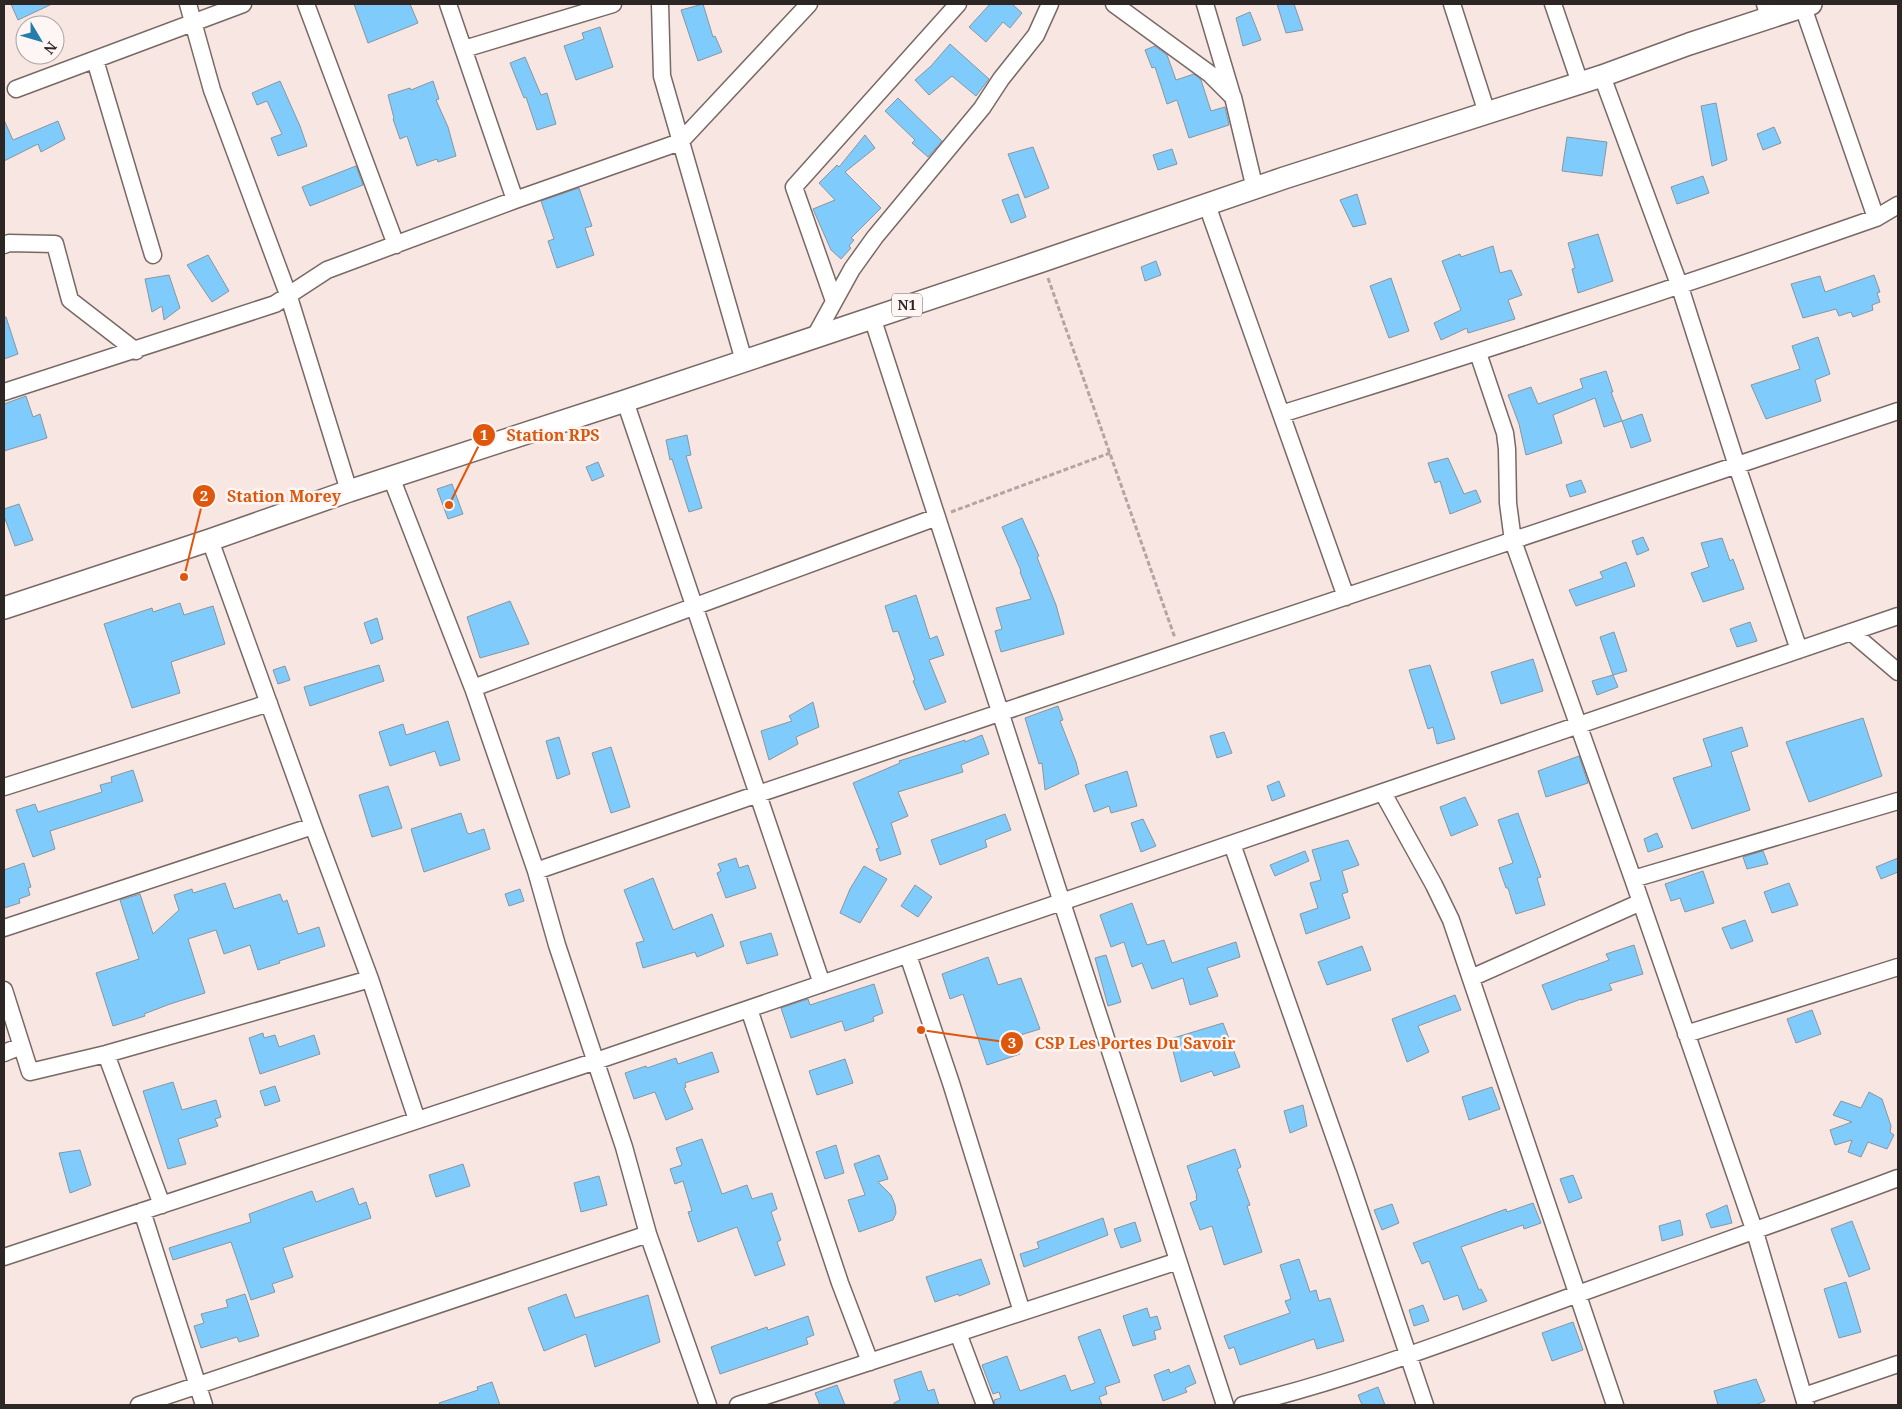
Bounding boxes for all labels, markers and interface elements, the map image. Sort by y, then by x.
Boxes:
north arrow [15,15,65,65]
text: N [40,38,62,59]
road number: N1 [892,294,922,316]
callout: Station RPS [471,419,609,450]
text: 1 [480,424,488,444]
text: Station RPS [507,424,599,446]
callout: Station Morey [192,480,351,511]
text: 2 [200,485,208,505]
text: Station Morey [227,485,342,507]
callout: CSP Les Portes Du Savoir [1000,1028,1246,1059]
text: 3 [1008,1032,1016,1052]
text: CSP Les Portes Du Savoir [1034,1032,1236,1054]

